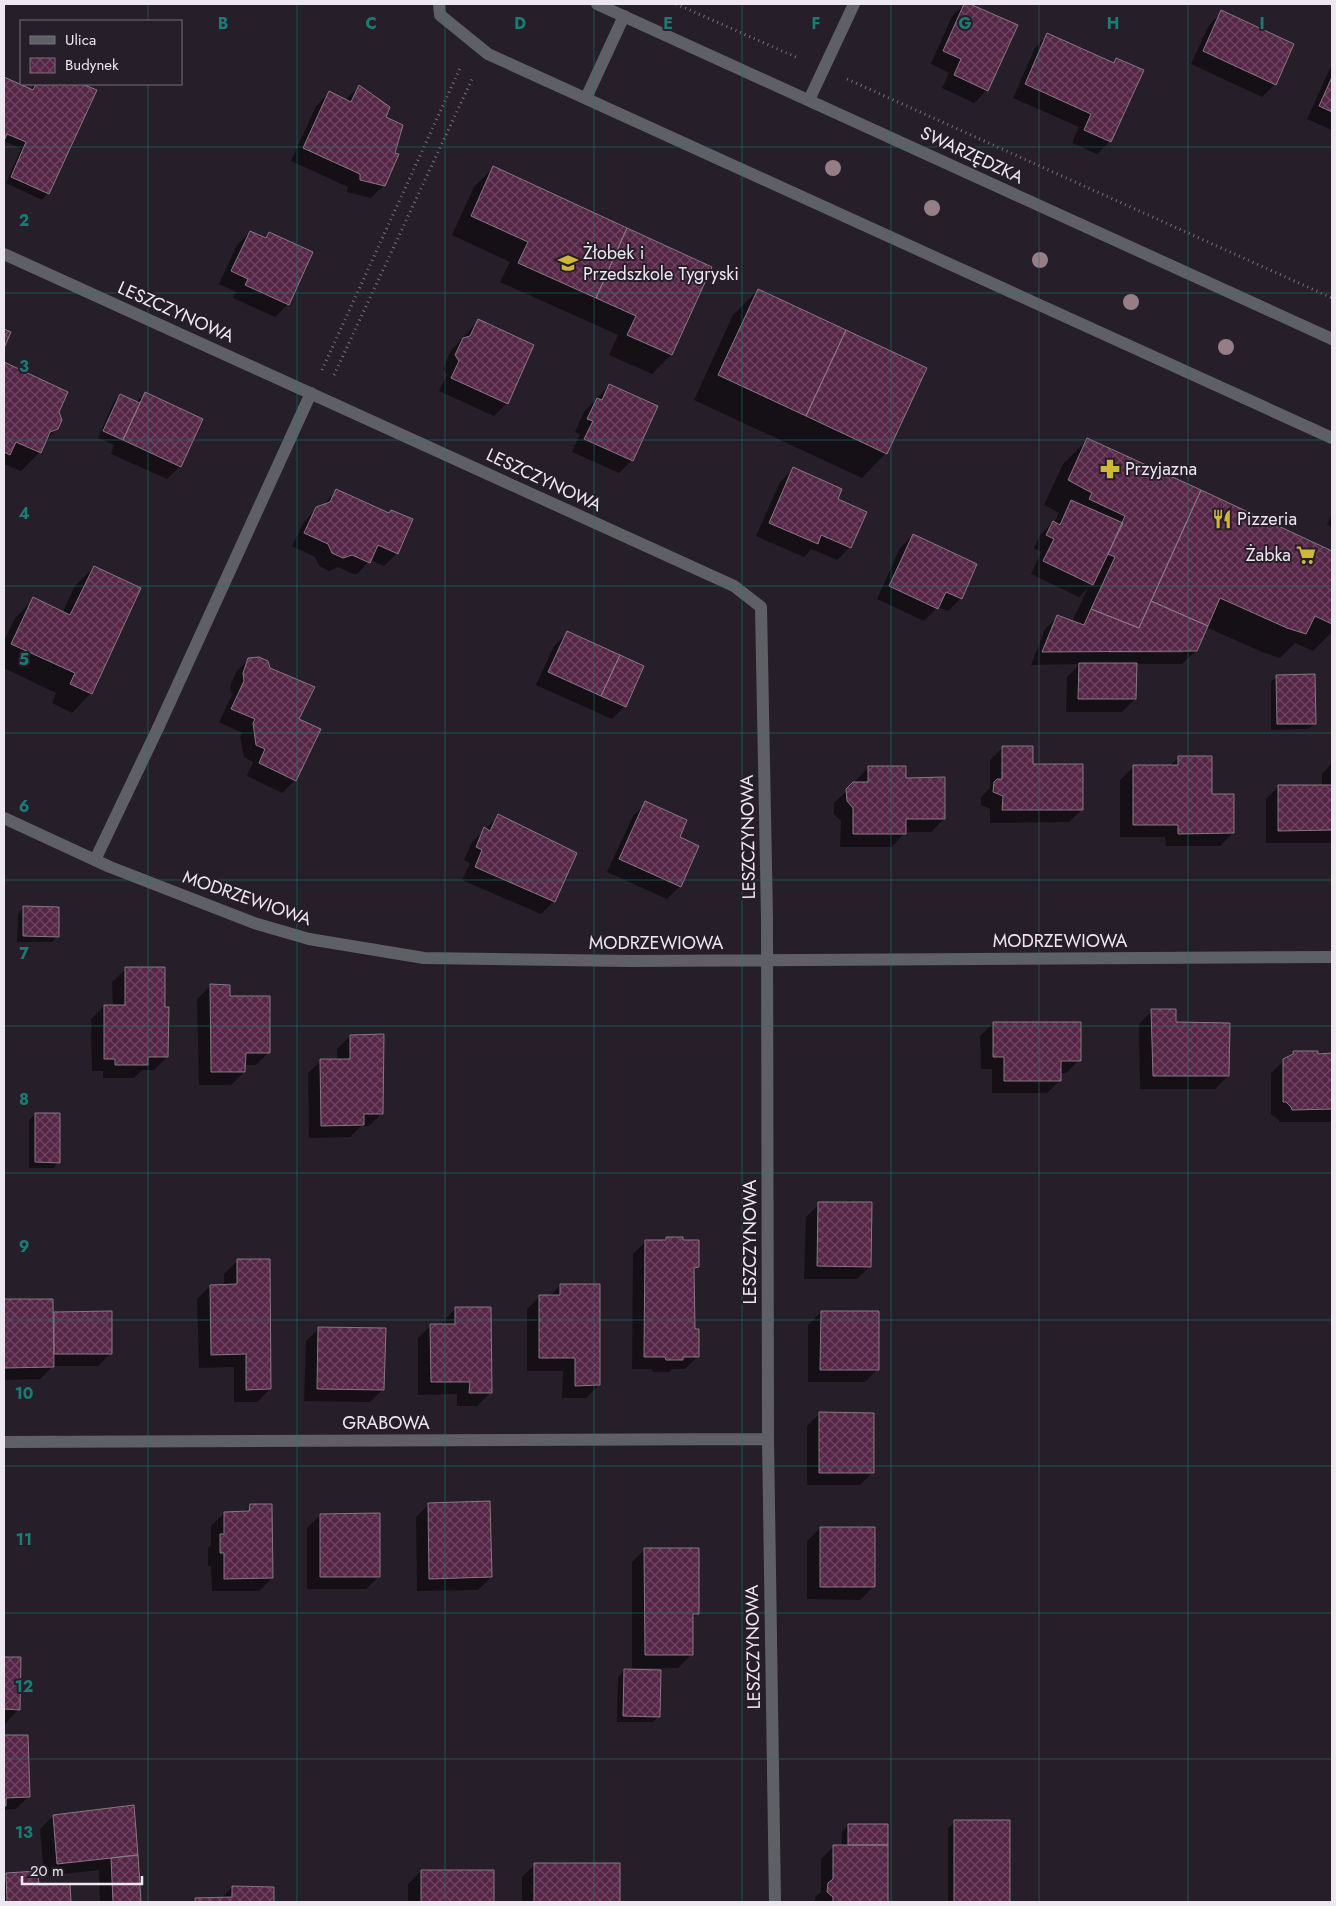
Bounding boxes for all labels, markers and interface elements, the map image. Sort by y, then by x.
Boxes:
text: B [218,12,228,35]
text: C [365,12,377,35]
text: D [514,12,526,35]
text: E [663,12,673,35]
text: F [812,12,820,35]
text: G [958,12,972,35]
text: H [1107,12,1119,35]
text: I [1259,12,1265,35]
legend [20,20,182,85]
text: Ulica [65,29,96,51]
text: Budynek [65,54,119,76]
street label: SWARZĘDZKA [916,120,1028,190]
text: 2 [19,209,29,232]
place label: Żłobek i Przedszkole Tygryski [583,240,739,287]
school or university icon: Żłobek i Przedszkole Tygryski [557,252,579,274]
street label: LESZCZYNOWA [114,275,238,349]
text: 3 [19,355,29,378]
street label: LESZCZYNOWA [482,442,606,518]
place label: Przyjazna [1125,456,1197,482]
pharmacy icon: Przyjazna [1099,458,1121,480]
text: 4 [18,502,30,525]
place label: Pizzeria [1237,506,1297,532]
restaurant icon: Pizzeria [1211,508,1233,530]
place label: Żabka [1246,542,1291,568]
supermarket icon: Żabka [1295,544,1317,566]
text: 5 [19,648,29,671]
street label: LESZCZYNOWA [734,774,762,900]
text: 6 [19,795,29,818]
street label: MODRZEWIOWA [179,864,315,932]
street label: MODRZEWIOWA [993,928,1127,954]
street label: MODRZEWIOWA [589,930,723,956]
text: 7 [19,942,29,965]
text: 8 [19,1088,29,1111]
street label: LESZCZYNOWA [737,1179,763,1304]
text: 9 [19,1235,29,1258]
text: 10 [15,1382,33,1405]
street label: GRABOWA [342,1410,430,1436]
text: 11 [16,1528,32,1551]
street label: LESZCZYNOWA [739,1584,767,1710]
text: 12 [15,1675,33,1698]
text: 13 [15,1821,33,1844]
scale bar [22,1854,142,1886]
text: 20 m [30,1860,64,1882]

